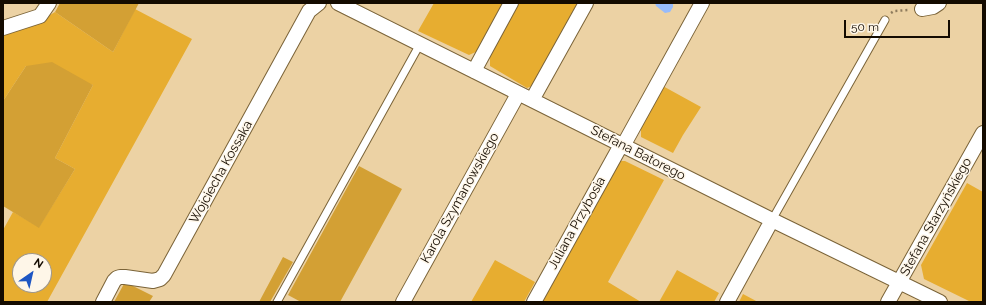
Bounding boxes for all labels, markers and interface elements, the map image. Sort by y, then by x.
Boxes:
scale bar [846,12,952,38]
text: 50 m [851,20,879,34]
street label: Wojciecha Kossaka [186,118,256,226]
street label: Stefana Batorego [588,122,688,184]
street label: Karola Szymanowskiego [418,130,502,266]
street label: Stefana Starzyńskiego [897,155,975,279]
street label: Juliana Przybosia [545,174,609,272]
north arrow [12,253,52,293]
text: N [31,256,46,271]

